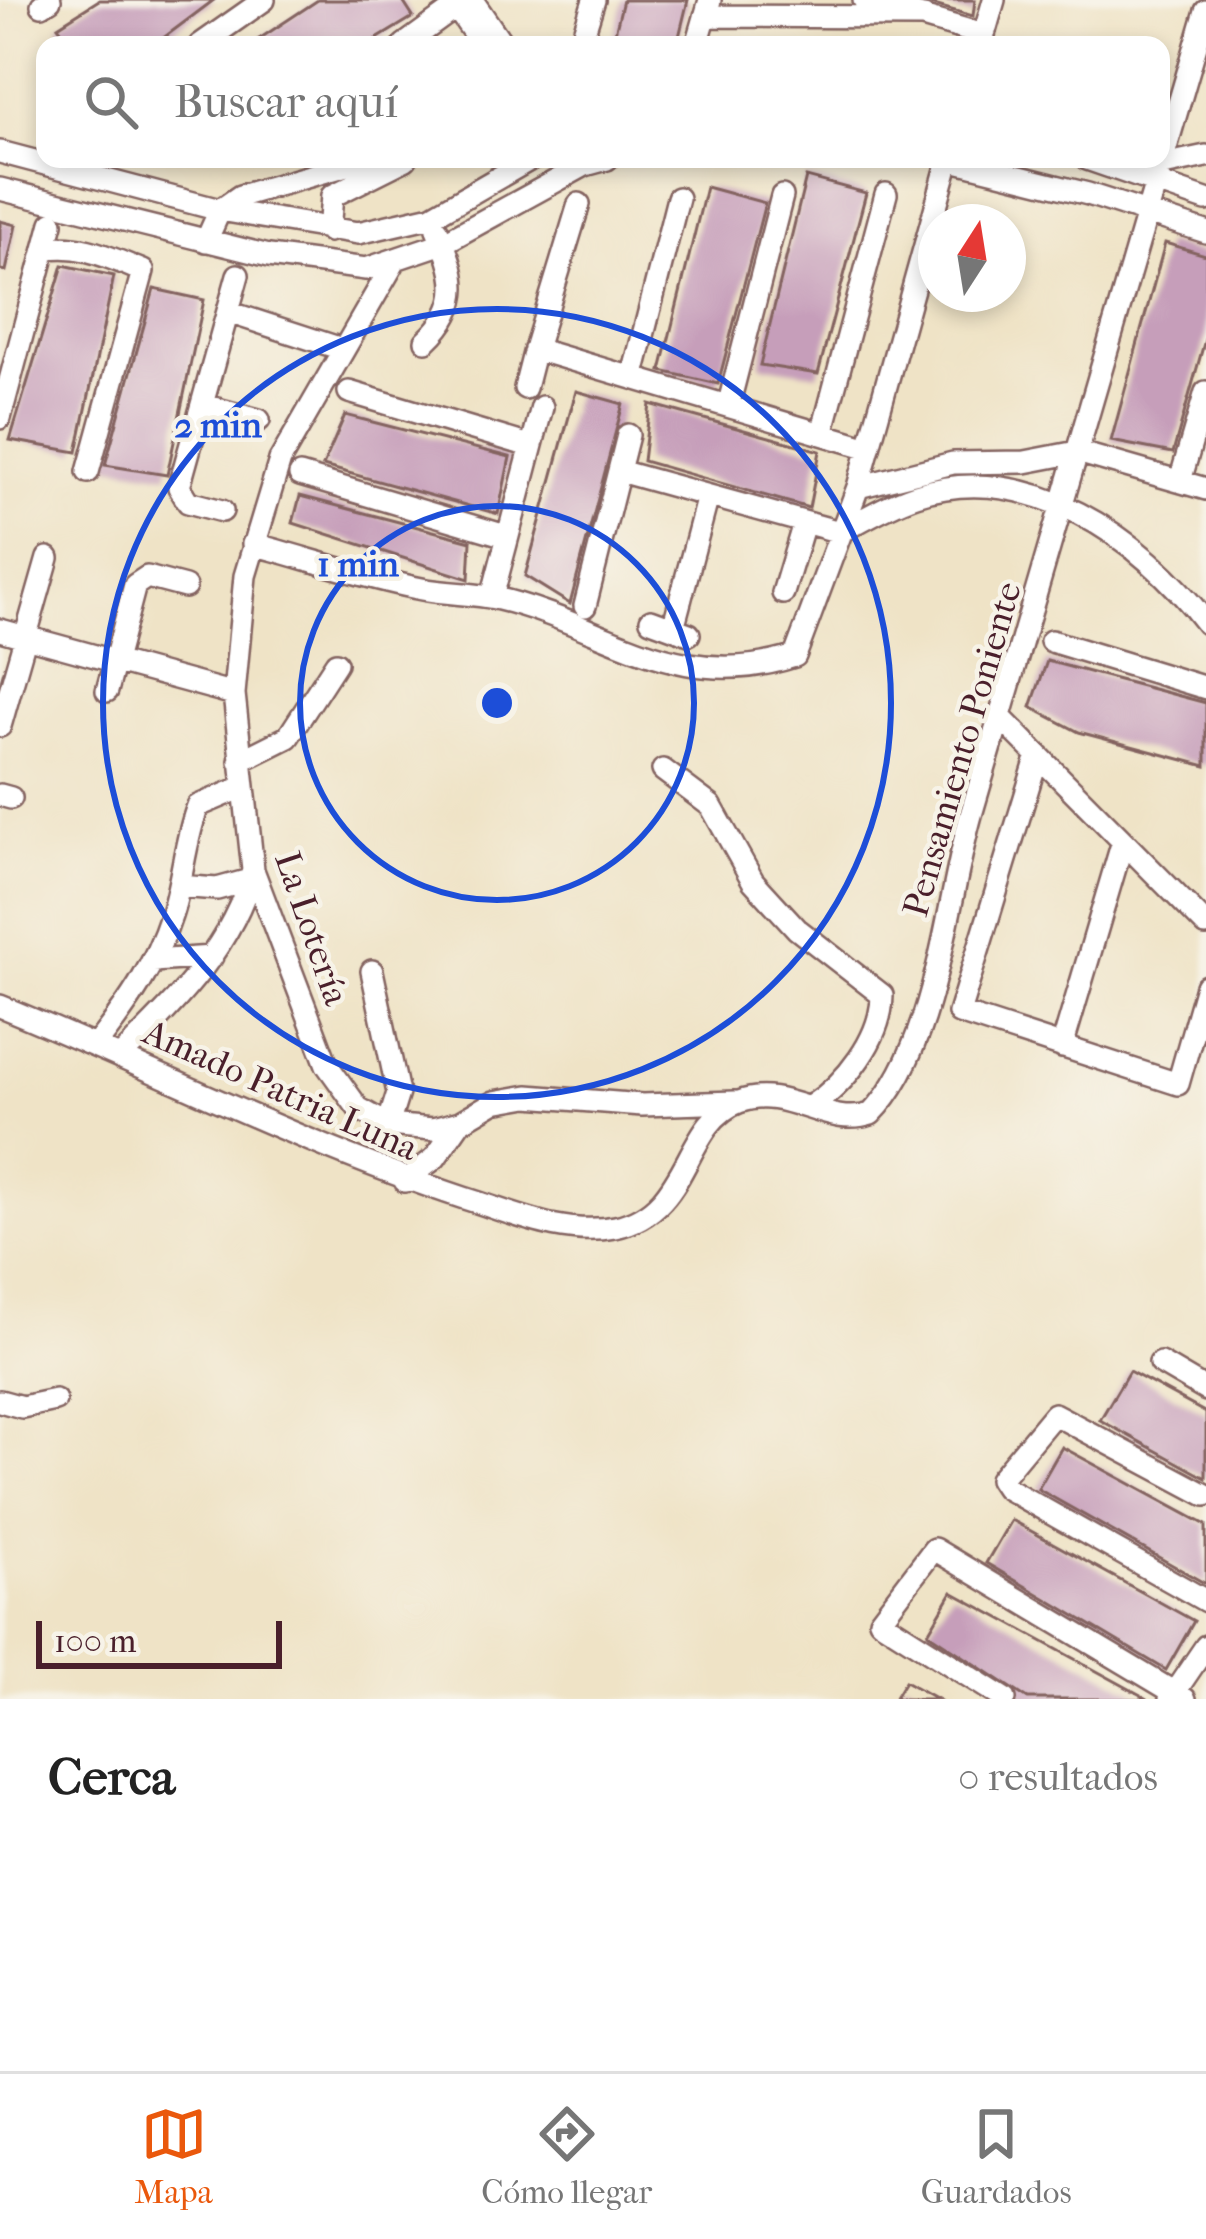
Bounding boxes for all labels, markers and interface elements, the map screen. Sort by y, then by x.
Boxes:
search box [36,36,1170,168]
icon: search [78,69,144,135]
text: Buscar aquí [174,76,398,129]
north arrow [918,204,1026,312]
text: 2 min [174,404,263,446]
text: 1 min [317,543,400,585]
street label: Pensamiento Poniente [894,577,1030,922]
centre of rings [476,682,518,724]
street label: La Lotería [266,846,358,1011]
street label: Amado Patria Luna [135,1010,425,1169]
scale bar [36,1615,282,1668]
text: 100 m [54,1622,137,1661]
text: Cerca [48,1747,175,1807]
text: 0 resultados [958,1754,1158,1800]
tab: Mapa [134,2101,213,2212]
tab: Cómo llegar [481,2101,652,2212]
tab: Guardados [921,2101,1072,2212]

